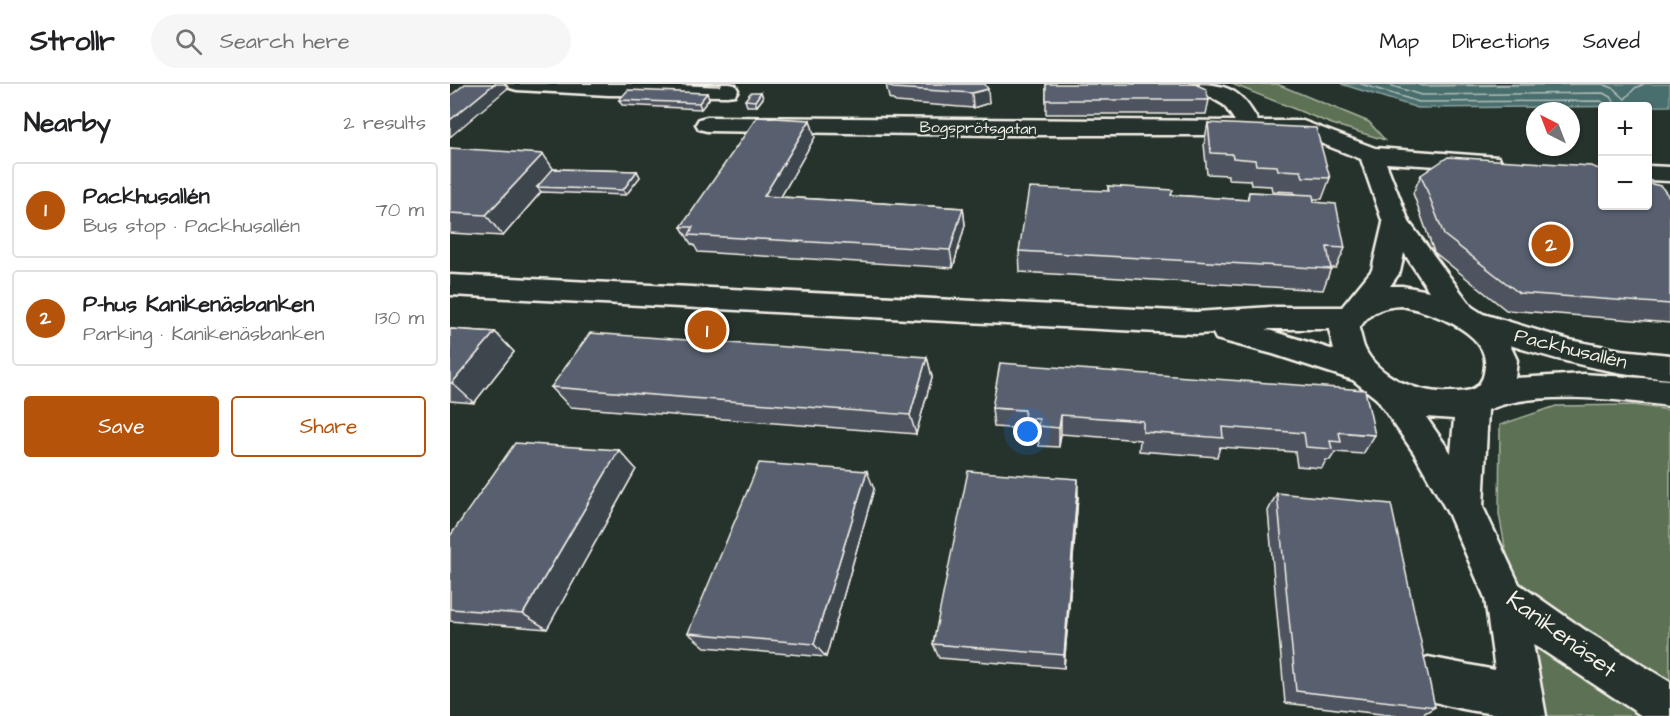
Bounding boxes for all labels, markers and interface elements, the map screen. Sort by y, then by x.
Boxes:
search box [151,14,571,68]
text: Strollr [30,22,115,61]
icon: search [172,25,205,58]
text: Search here [220,26,350,57]
text: Map [1379,27,1419,56]
text: Directions [1452,27,1550,56]
text: Saved [1583,27,1640,56]
north arrow [1526,102,1580,156]
map controls [1598,102,1652,210]
button: + [1598,102,1652,156]
text: Nearby [24,105,111,141]
text: 2 results [343,109,426,137]
street label: Bogsprötsgatan [919,116,1037,141]
button: − [1598,156,1652,210]
text: Packhusallén [83,181,210,212]
text: 1 [44,196,47,224]
text: 70 m [376,196,424,224]
text: Bus stop · Packhusallén [83,212,300,240]
pin: 2 [1532,222,1570,266]
text: P-hus Kanikenäsbanken [83,289,314,320]
text: 2 [40,304,51,332]
text: 130 m [375,304,424,332]
pin: 1 [688,308,726,352]
text: Parking · Kanikenäsbanken [83,320,325,348]
street label: Packhusallén [1511,321,1630,376]
button: Save [24,396,219,457]
button: Share [231,396,426,457]
your location [1013,417,1042,446]
street label: Kanikenäset [1499,583,1624,687]

